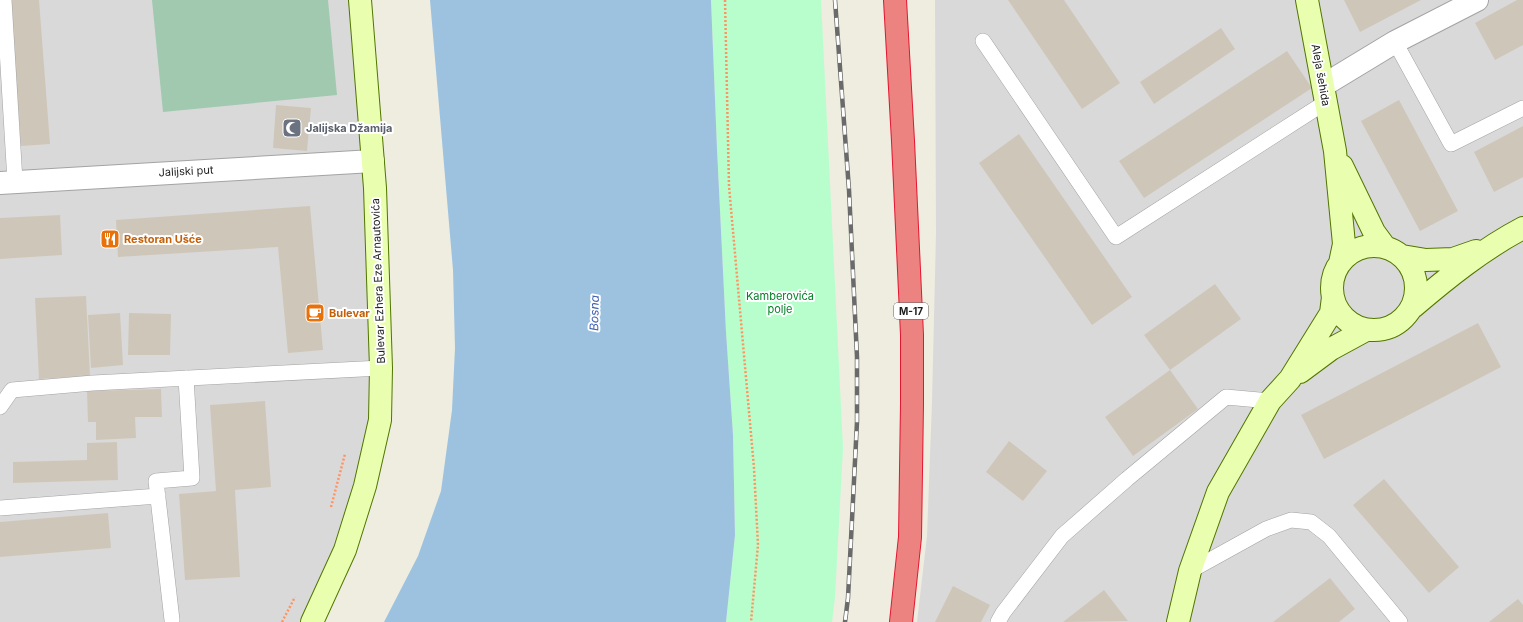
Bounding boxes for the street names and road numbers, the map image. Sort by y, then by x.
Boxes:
street label: Aleja šehida [1309,43,1333,107]
street label: Jalijski put [158,163,214,179]
street label: Bulevar Ezhera Eze Arnautovića [368,198,388,364]
road number: M-17 [894,303,928,319]

